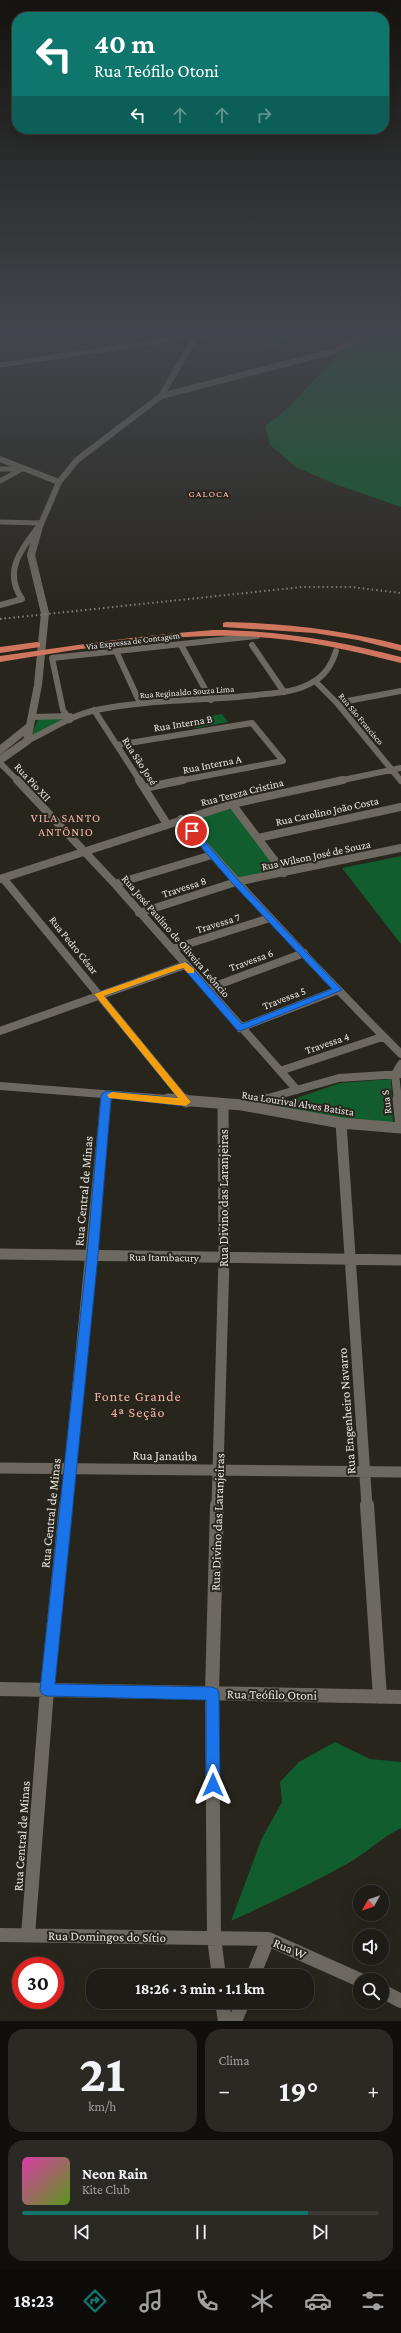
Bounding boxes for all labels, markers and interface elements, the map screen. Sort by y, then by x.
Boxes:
icon: left [28,28,80,80]
text: 40 m [94,28,155,59]
text: Rua Teófilo Otoni [94,61,219,81]
icon: left [127,104,149,126]
icon: ahead [169,104,191,126]
icon: ahead [211,104,233,126]
icon: right [253,104,275,126]
district label: GALOCA [188,488,230,499]
street label: Via Expressa de Contagem [86,630,180,652]
street label: Rua Reginaldo Souza Lima [139,684,235,700]
street label: Rua São Francisco [337,691,386,747]
street label: Rua Interna B [153,712,213,734]
street label: Rua São José [119,735,160,788]
street label: Rua Interna A [181,752,243,776]
street label: Rua Pio XII [12,760,54,804]
street label: Rua Tereza Cristina [199,776,285,808]
street label: Rua Carolino João Costa [274,794,380,829]
district label: VILA SANTO ANTÔNIO [31,811,101,839]
pin [175,814,209,848]
icon: arrive [181,820,203,842]
street label: Rua Wilson José de Souza [260,838,372,873]
street label: Rua José Paulino de Oliveira Leôncio [119,872,233,1001]
street label: Travessa 8 [160,874,208,900]
street label: Travessa 7 [195,911,241,935]
street label: Rua Pedro César [47,914,101,976]
street label: Travessa 6 [227,947,275,973]
street label: Travessa 5 [261,984,307,1012]
street label: Travessa 4 [303,1030,351,1056]
street label: Rua Lourival Alves Batista [241,1088,355,1118]
street label: Rua S [379,1089,393,1115]
street label: Rua Divino das Laranjeiras [216,1129,232,1267]
street label: Rua Central de Minas [71,1135,96,1247]
street label: Rua Itambacury [129,1250,200,1265]
street label: Rua Engenheiro Navarro [335,1347,358,1475]
district label: Fonte Grande 4ª Seção [94,1388,182,1420]
street label: Rua Janaúba [132,1447,198,1464]
street label: Rua Divino das Laranjeiras [208,1453,228,1591]
street label: Rua Central de Minas [37,1457,64,1569]
street label: Rua Teófilo Otoni [227,1686,318,1703]
position arrow [192,1764,234,1806]
street label: Rua Central de Minas [10,1780,33,1892]
north arrow [353,1885,389,1921]
map controls [353,1885,389,2009]
street label: Rua Domingos do Sítio [48,1928,166,1945]
button: sound [353,1929,389,1965]
street label: Rua W [271,1935,309,1962]
speed limit sign: 30 [12,1957,64,2009]
button: search [353,1973,389,2009]
text: 18:26 · 3 min · 1.1 km [135,1981,265,1997]
text: 21 [79,2044,125,2102]
text: Clima [219,2053,249,2068]
text: 19° [279,2074,318,2107]
text: − [219,2078,230,2103]
text: + [367,2078,379,2103]
text: km/h [88,2099,116,2114]
text: Neon Rain [82,2166,148,2182]
text: Kite Club [82,2182,130,2197]
icon: previous [71,2221,93,2243]
icon: pause [190,2221,212,2243]
icon: next [309,2221,331,2243]
icon: directions [81,2287,109,2315]
icon: music [137,2287,165,2315]
icon: phone [193,2287,221,2315]
icon: climate [248,2287,276,2315]
icon: car [304,2287,332,2315]
icon: filters [359,2287,387,2315]
text: 18:23 [14,2291,54,2311]

